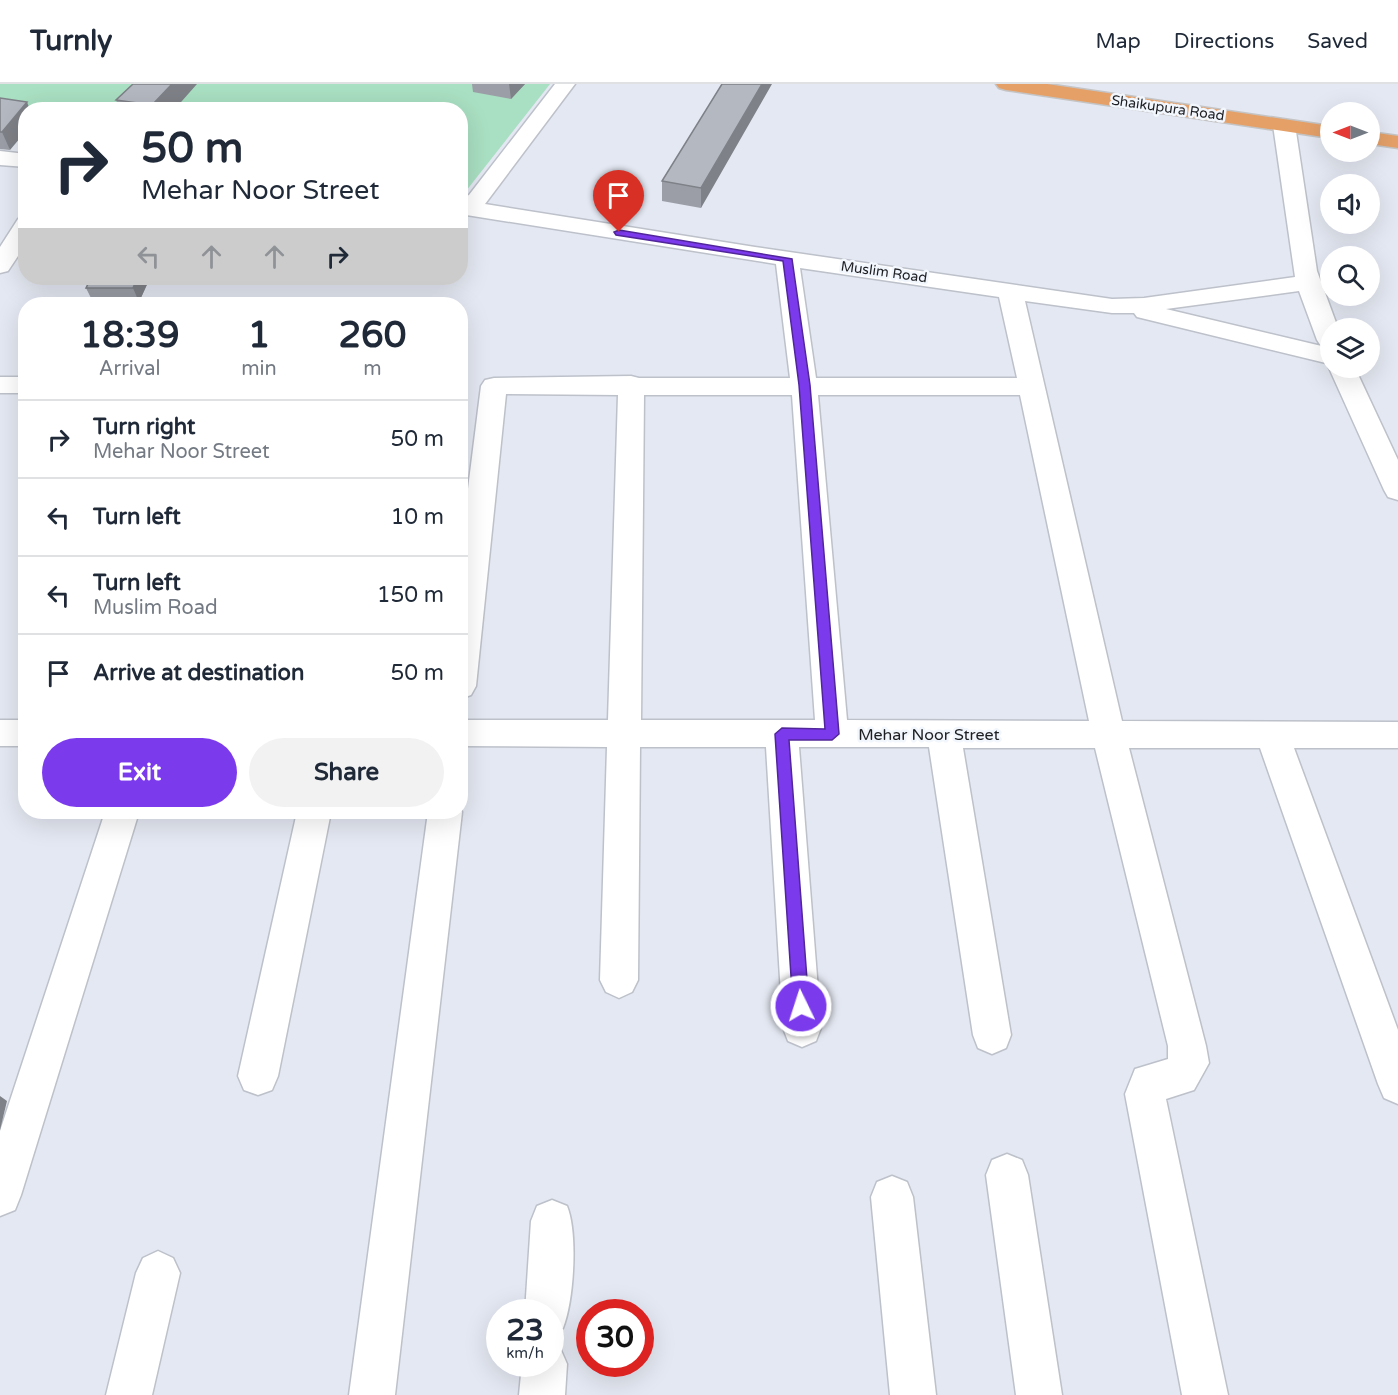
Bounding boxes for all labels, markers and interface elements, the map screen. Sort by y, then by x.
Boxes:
text: Turnly [30,24,112,58]
text: Map [1095,29,1141,54]
text: Directions [1174,29,1274,54]
text: Saved [1307,29,1368,54]
street label: Shaikupura Road [1110,92,1226,124]
north arrow [1320,102,1380,162]
map controls [1320,102,1380,378]
text: 50 m [141,123,243,174]
icon: right [42,126,120,204]
pin [593,170,644,232]
text: Mehar Noor Street [141,174,380,207]
button: sound [1320,174,1380,234]
icon: arrive [602,179,635,212]
icon: left [132,240,165,273]
icon: ahead [195,240,228,273]
icon: ahead [258,240,291,273]
icon: right [321,240,354,273]
button: search [1320,246,1380,306]
street label: Muslim Road [840,258,928,286]
text: 18:39 [80,314,180,357]
text: 1 [248,314,270,357]
text: 260 [338,314,406,357]
button: layers [1320,318,1380,378]
text: Arrival [99,357,161,381]
text: min [241,357,277,381]
text: m [363,357,382,381]
text: Turn right [93,414,195,440]
icon: right [42,423,75,456]
text: 50 m [390,426,444,452]
text: Mehar Noor Street [93,440,270,464]
icon: left [42,501,75,534]
text: Turn left [93,504,181,530]
text: 10 m [390,504,444,530]
text: Turn left [93,570,181,596]
icon: left [42,579,75,612]
text: 150 m [377,582,444,608]
text: Muslim Road [93,596,218,620]
icon: arrive [42,657,75,690]
text: Arrive at destination [93,660,304,686]
text: 50 m [390,660,444,686]
street label: Mehar Noor Street [858,725,1000,745]
button: Exit [42,738,237,807]
button: Share [249,738,444,807]
position arrow [769,974,833,1038]
speed limit sign: 30 [576,1299,654,1377]
text: 23 [506,1312,544,1349]
text: km/h [506,1344,544,1362]

